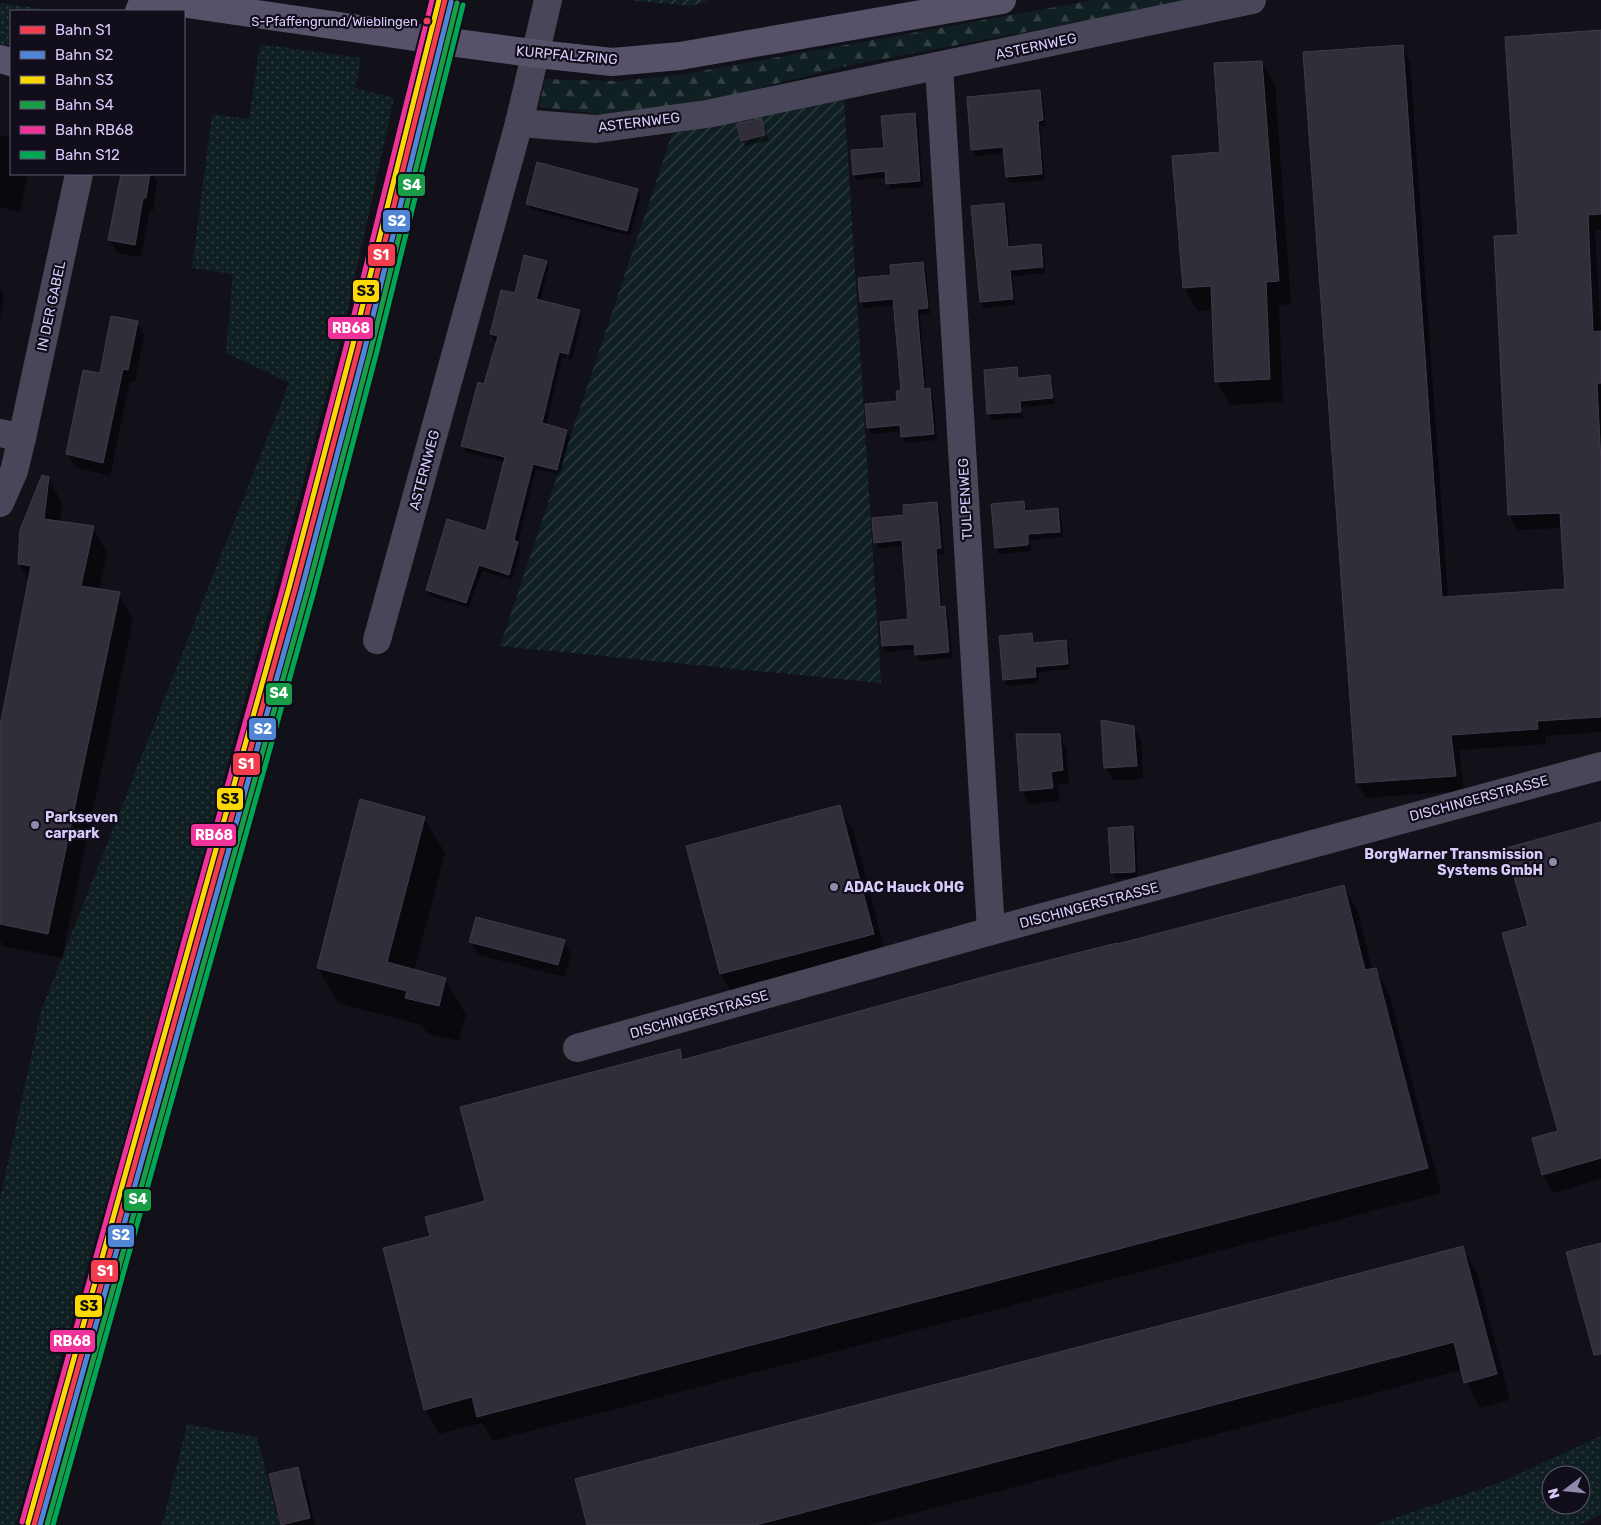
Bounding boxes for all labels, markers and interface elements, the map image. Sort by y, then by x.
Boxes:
legend [10,10,185,175]
place label: S-Pfaffengrund/Wieblingen [251,14,418,30]
marker: S-Pfaffengrund/Wieblingen [422,16,432,26]
text: Bahn S1 [55,21,111,39]
street label: ASTERNWEG [994,30,1078,63]
street label: KURPFALZRING [515,43,618,68]
text: Bahn S2 [55,46,114,64]
text: Bahn S3 [55,71,114,89]
text: Bahn S4 [55,96,114,114]
street label: ASTERNWEG [597,109,681,136]
text: Bahn RB68 [55,121,134,139]
text: Bahn S12 [55,146,120,164]
line badge: S4 [397,173,426,197]
text: S4 [403,177,422,194]
line badge: S2 [382,209,411,233]
text: S2 [388,213,406,230]
line badge: S1 [367,243,396,267]
text: S1 [373,247,389,264]
street label: IN DER GABEL [34,259,69,353]
line badge: S3 [352,279,380,303]
text: S3 [357,283,375,300]
line badge: RB68 [327,316,374,340]
text: RB68 [332,320,370,337]
street label: ASTERNWEG [406,428,443,512]
street label: TULPENWEG [955,458,976,540]
line badge: S4 [265,682,293,706]
text: S4 [270,685,289,702]
line badge: S2 [248,717,277,741]
text: S2 [254,721,272,738]
line badge: S1 [232,752,261,776]
text: S1 [238,756,254,773]
street label: DISCHINGERSTRASSE [1408,772,1551,825]
line badge: S3 [216,787,244,811]
text: S3 [221,791,239,808]
place label: Parkseven carpark [45,809,118,842]
marker: Parkseven carpark [29,819,41,831]
line badge: RB68 [190,823,237,847]
text: RB68 [195,827,233,844]
place label: BorgWarner Transmission Systems GmbH [1364,846,1543,879]
marker: BorgWarner Transmission Systems GmbH [1547,856,1559,868]
place label: ADAC Hauck OHG [844,879,964,896]
street label: DISCHINGERSTRASSE [1018,879,1161,932]
marker: ADAC Hauck OHG [828,881,840,893]
street label: DISCHINGERSTRASSE [628,987,770,1042]
line badge: S4 [123,1188,152,1212]
text: S4 [129,1191,148,1208]
line badge: S2 [107,1224,135,1248]
text: S2 [112,1227,130,1244]
line badge: S1 [90,1259,119,1283]
text: S1 [97,1263,113,1280]
line badge: S3 [74,1294,103,1318]
text: S3 [80,1298,98,1315]
line badge: RB68 [49,1329,96,1353]
text: RB68 [53,1333,91,1350]
north arrow [1541,1465,1591,1515]
text: N [1544,1486,1564,1501]

